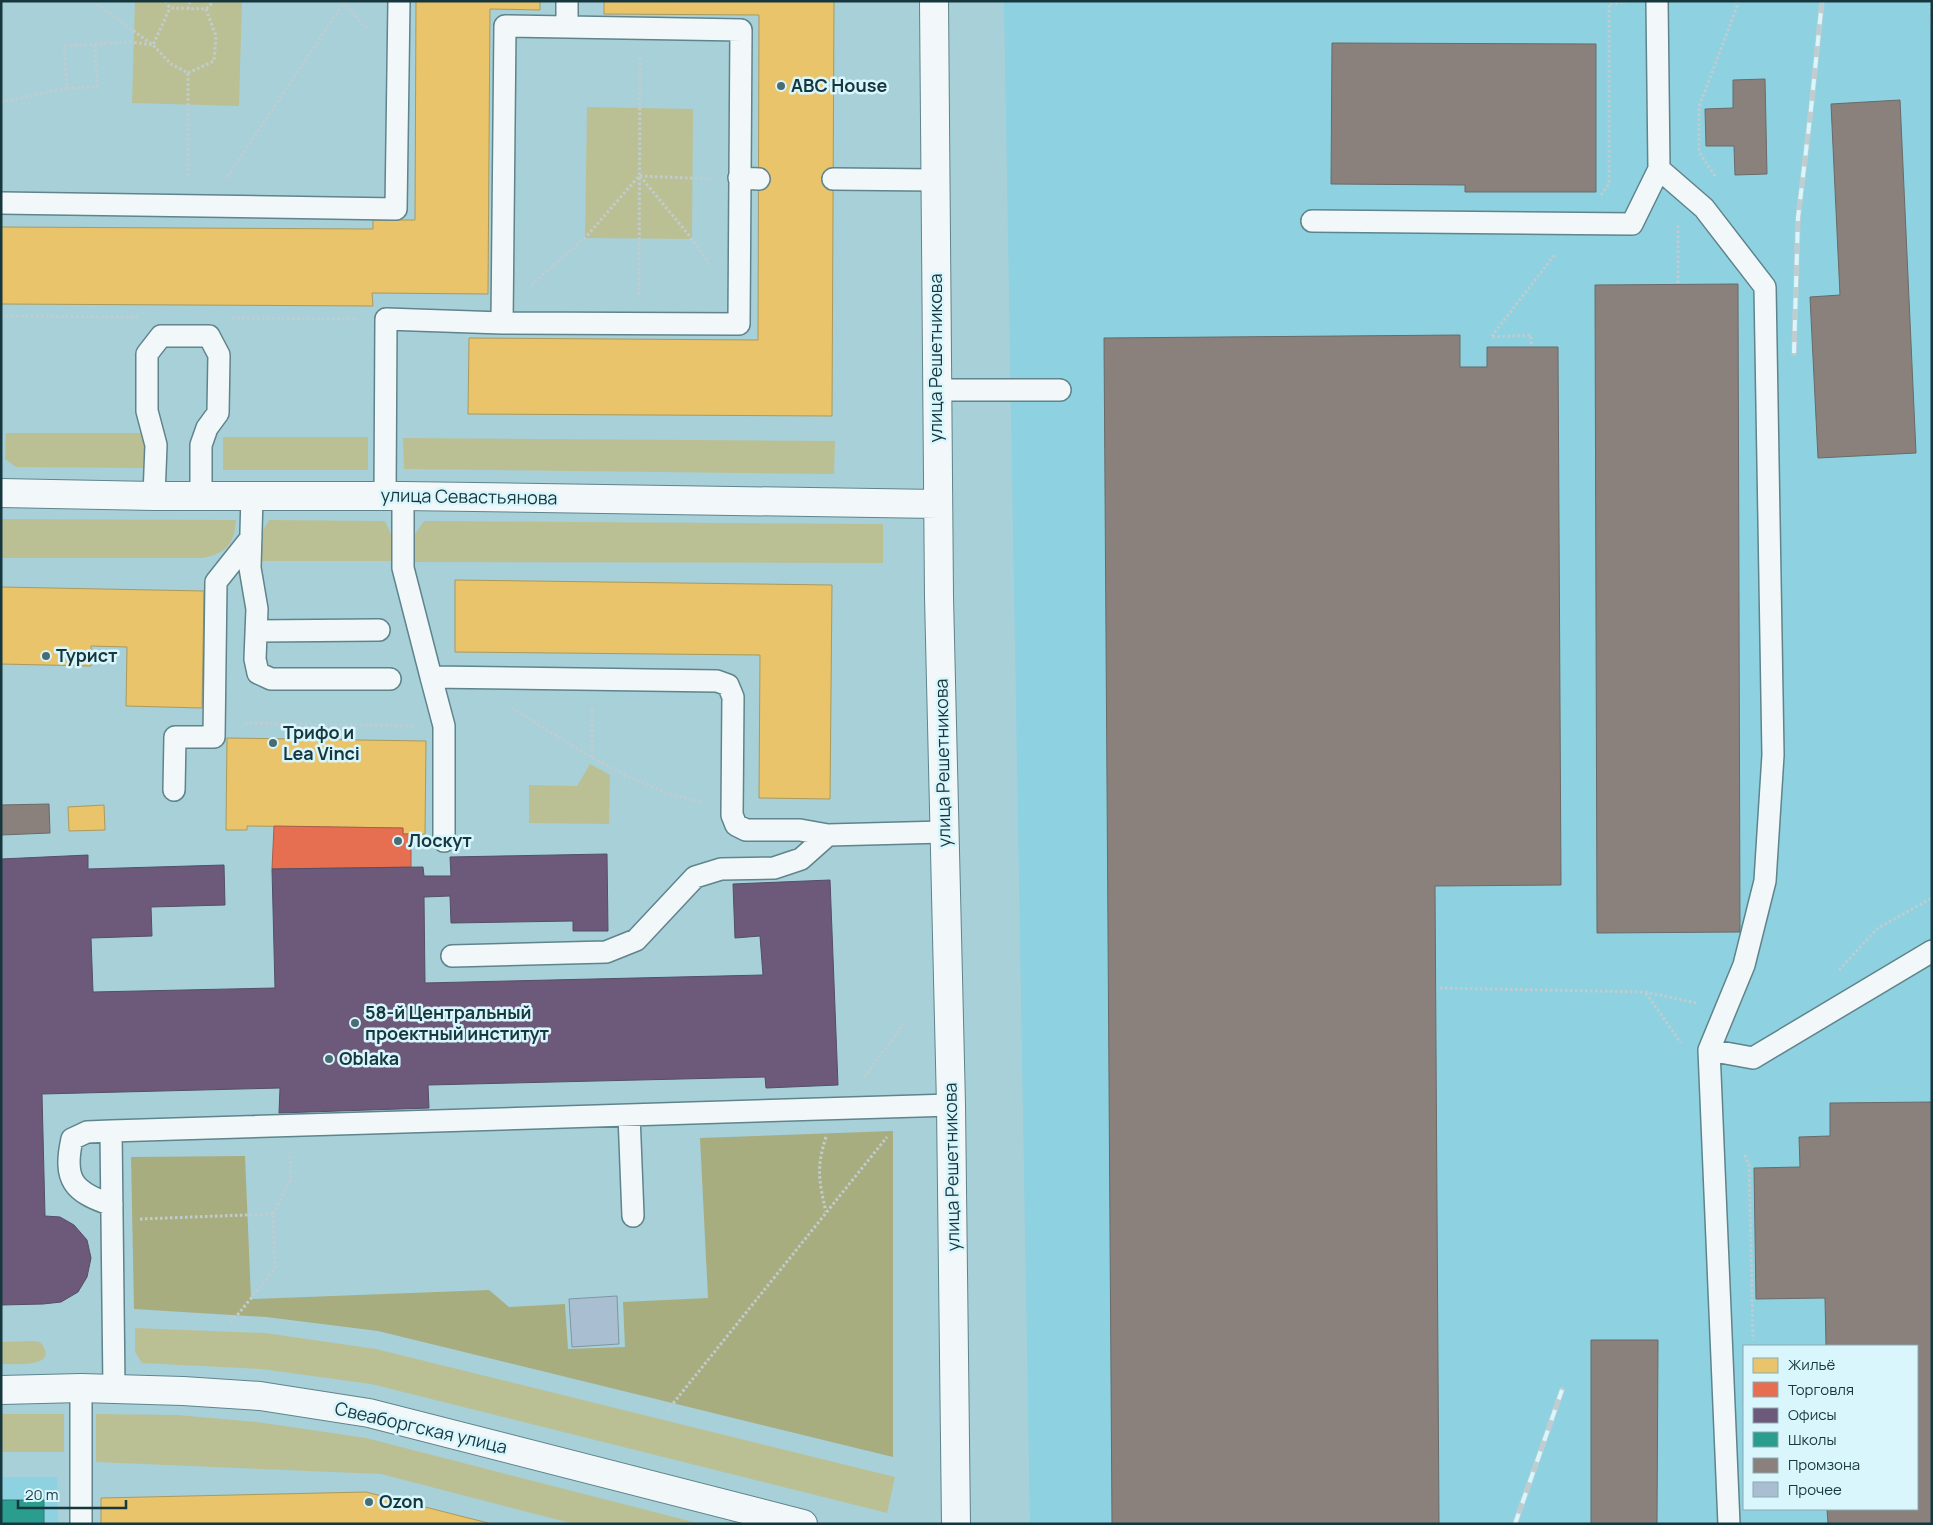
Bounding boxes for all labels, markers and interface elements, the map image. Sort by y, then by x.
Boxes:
place label: ABC House [791,73,887,97]
marker: ABC House [775,80,787,92]
street label: улица Решетникова [923,274,947,442]
street label: улица Севастьянова [380,482,558,510]
place label: Турист [56,643,118,667]
marker: Турист [40,650,52,662]
street label: улица Решетникова [929,678,955,848]
place label: Трифо и Lea Vinci [283,720,360,765]
marker: Трифо и Lea Vinci [267,737,279,749]
place label: Лоскут [408,828,472,852]
marker: Лоскут [392,835,404,847]
place label: 58-й Центральный проектный институт [365,1000,550,1045]
marker: 58-й Центральный проектный институт [349,1017,361,1029]
place label: Oblaka [339,1046,399,1070]
marker: Oblaka [323,1053,335,1065]
street label: улица Решетникова [938,1082,964,1252]
legend [1743,1345,1918,1510]
text: Жильё [1788,1354,1836,1375]
text: Торговля [1788,1379,1854,1400]
street label: Свеаборгская улица [333,1396,510,1459]
text: Офисы [1788,1404,1837,1425]
text: Школы [1788,1429,1836,1450]
text: Промзона [1788,1454,1860,1475]
scale bar [18,1478,125,1510]
text: Прочее [1788,1479,1842,1500]
text: 20 m [25,1484,58,1505]
place label: Ozon [379,1489,424,1513]
marker: Ozon [363,1496,375,1508]

